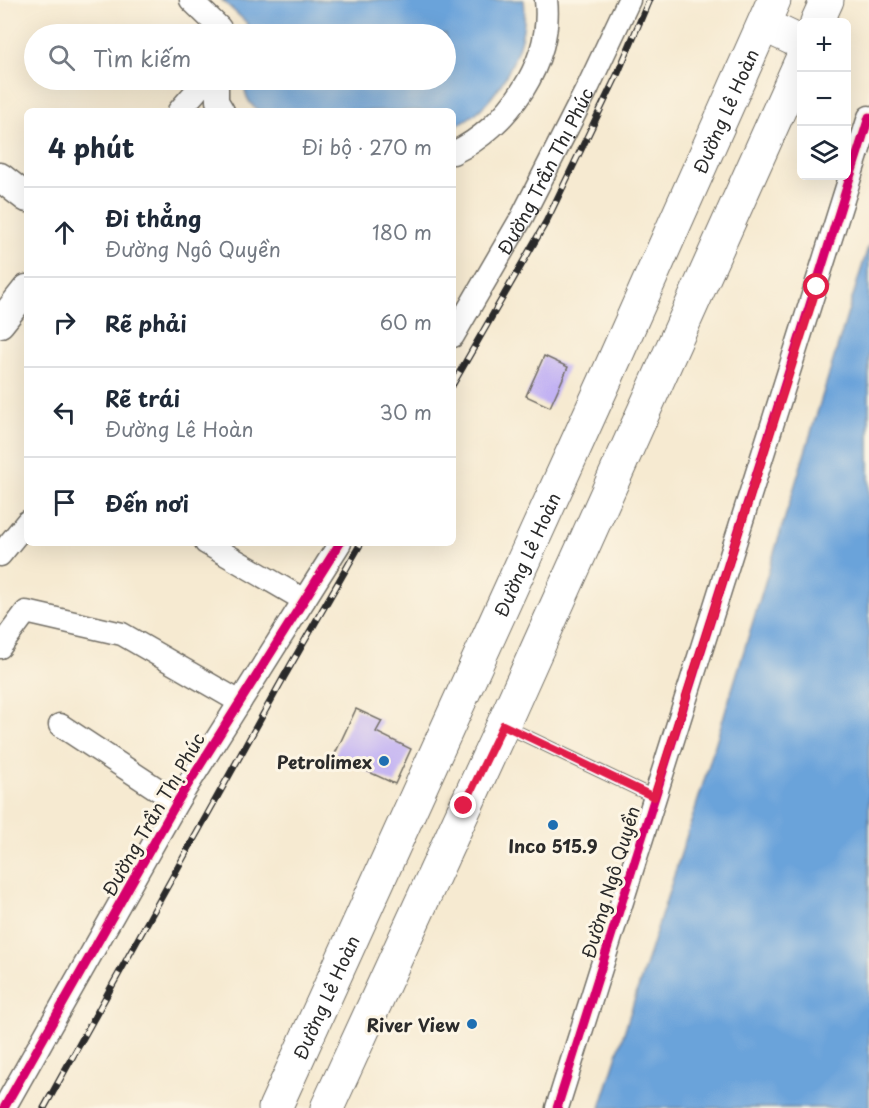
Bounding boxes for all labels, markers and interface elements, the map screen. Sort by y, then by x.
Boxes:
map controls [797,18,851,180]
button: + [797,18,851,72]
search box [24,24,456,90]
icon: search [45,41,78,74]
text: Tìm kiếm [93,41,191,74]
street label: Đường Lê Hoàn [685,44,764,177]
button: − [797,72,851,126]
street label: Đường Trần Thị Phúc [490,83,599,259]
button: layers [797,126,851,180]
text: 4 phút [48,128,134,167]
text: Đi bộ · 270 m [302,132,432,162]
text: Đi thẳng [105,201,201,234]
icon: ahead [48,216,81,249]
text: 180 m [372,217,432,247]
text: Đường Ngô Quyền [105,234,281,264]
route start [803,273,829,299]
icon: right [48,306,81,339]
text: Rẽ phải [105,306,187,339]
text: 60 m [380,307,432,337]
text: Rẽ trái [105,381,180,414]
icon: left [48,396,81,429]
text: 30 m [379,397,432,427]
text: Đường Lê Hoàn [105,414,254,444]
icon: arrive [48,486,81,519]
text: Đến nơi [105,486,189,519]
street label: Đường Lê Hoàn [486,488,566,621]
street label: Đường Trần Thị Phúc [95,727,211,901]
place label: Petrolimex [277,748,372,775]
marker: Petrolimex [377,754,391,768]
route end [450,792,476,818]
street label: Đường Ngô Quyền [574,802,646,962]
marker: Inco 515.9 [546,818,560,832]
place label: Inco 515.9 [508,832,598,859]
street label: Đường Lê Hoàn [285,930,365,1063]
place label: River View [367,1011,460,1038]
marker: River View [465,1017,479,1031]

